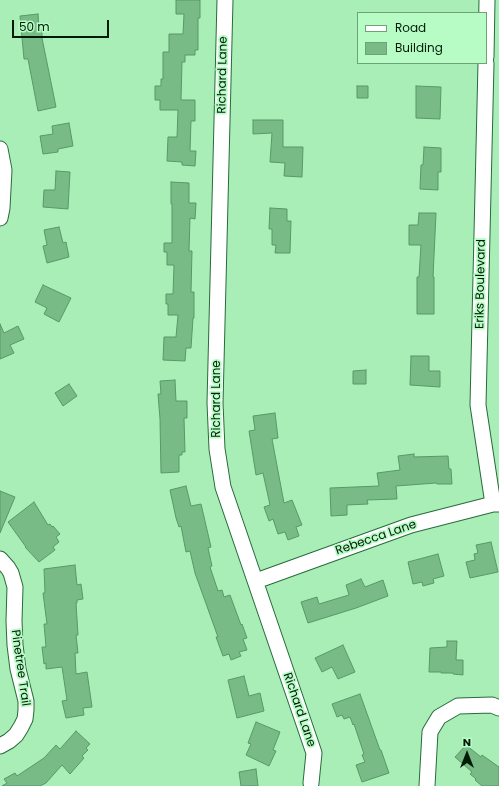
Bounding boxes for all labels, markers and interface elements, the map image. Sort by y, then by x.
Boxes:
scale bar [14,12,111,38]
legend [357,12,487,64]
text: 50 m [19,18,50,35]
text: Road [395,19,426,36]
street label: Richard Lane [215,36,231,114]
text: Building [395,39,443,56]
street label: Eriks Boulevard [473,239,489,329]
street label: Richard Lane [210,360,224,438]
street label: Rebecca Lane [334,517,418,559]
street label: Pinetree Trail [8,629,32,707]
street label: Richard Lane [280,671,318,749]
north arrow [447,734,487,774]
text: N [463,734,471,750]

